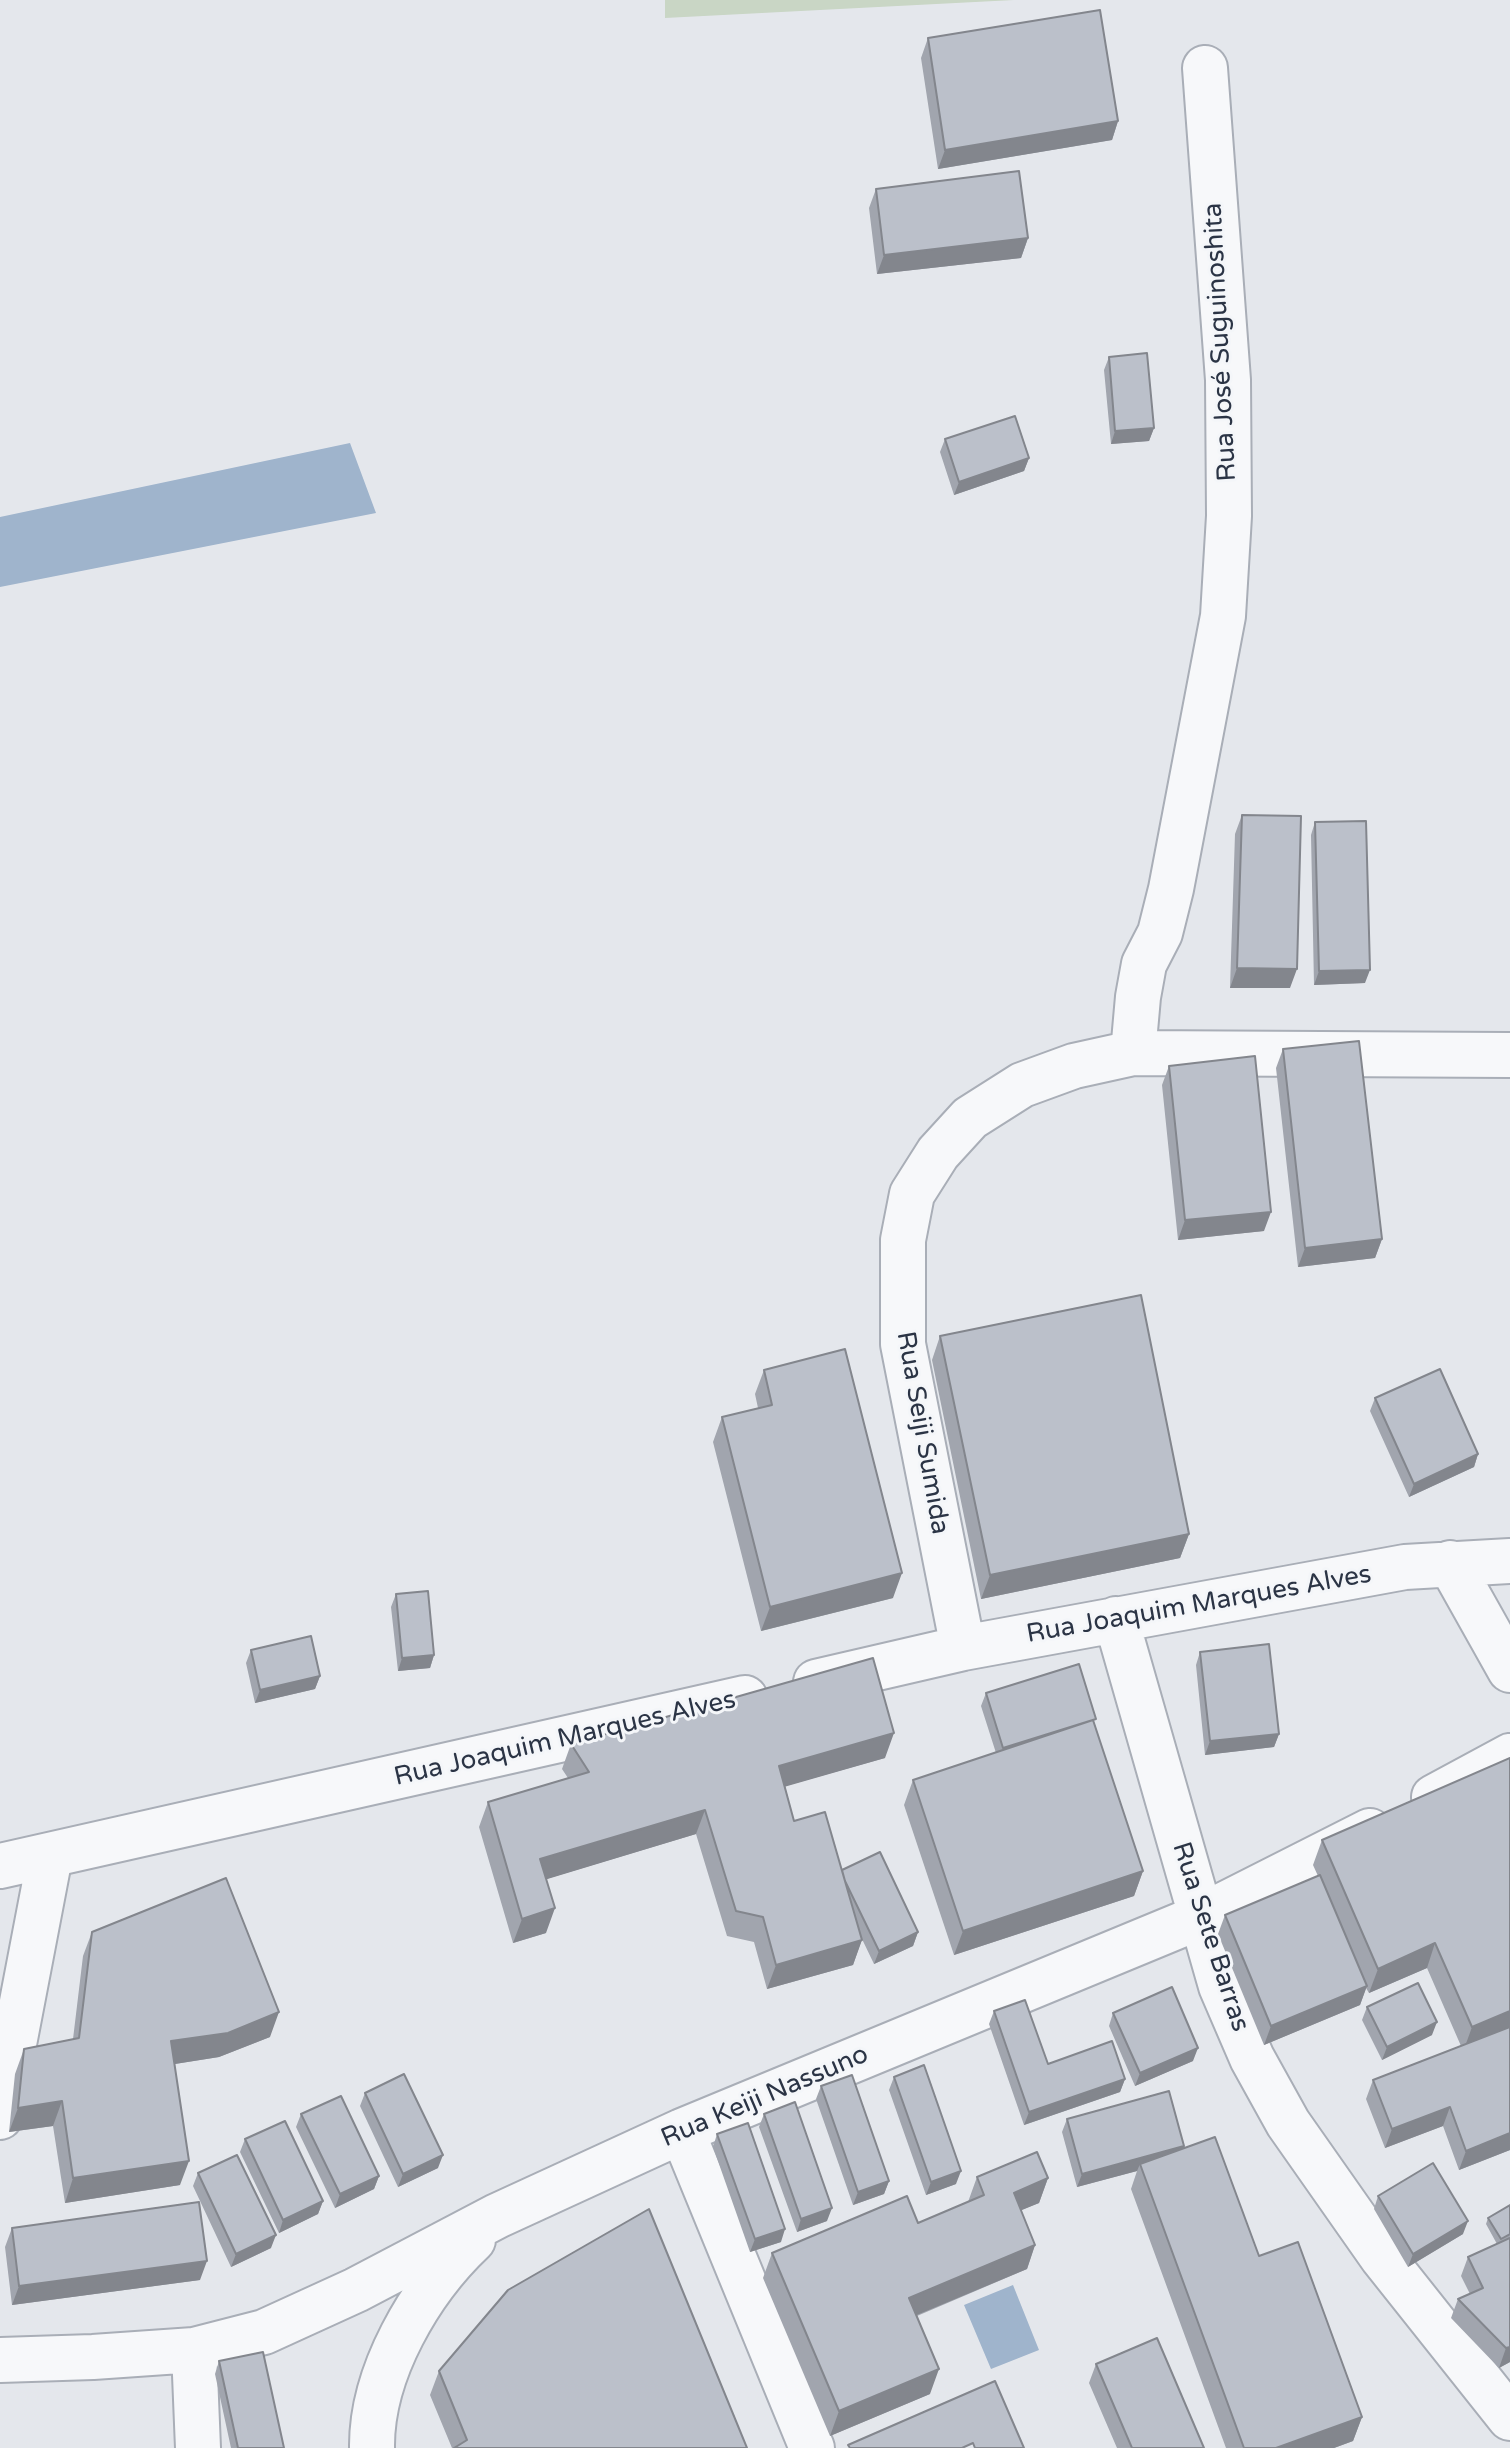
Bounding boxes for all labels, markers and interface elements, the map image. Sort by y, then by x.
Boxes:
street label: Rua José Suguinoshita [1198,202,1244,482]
street label: Rua Seiji Sumida [889,1329,955,1537]
street label: Rua Joaquim Marques Alves [1024,1559,1374,1651]
street label: Rua Joaquim Marques Alves [391,1684,739,1794]
street label: Rua Sete Barras [1165,1838,1255,2036]
street label: Rua Keiji Nassuno [657,2039,873,2155]

